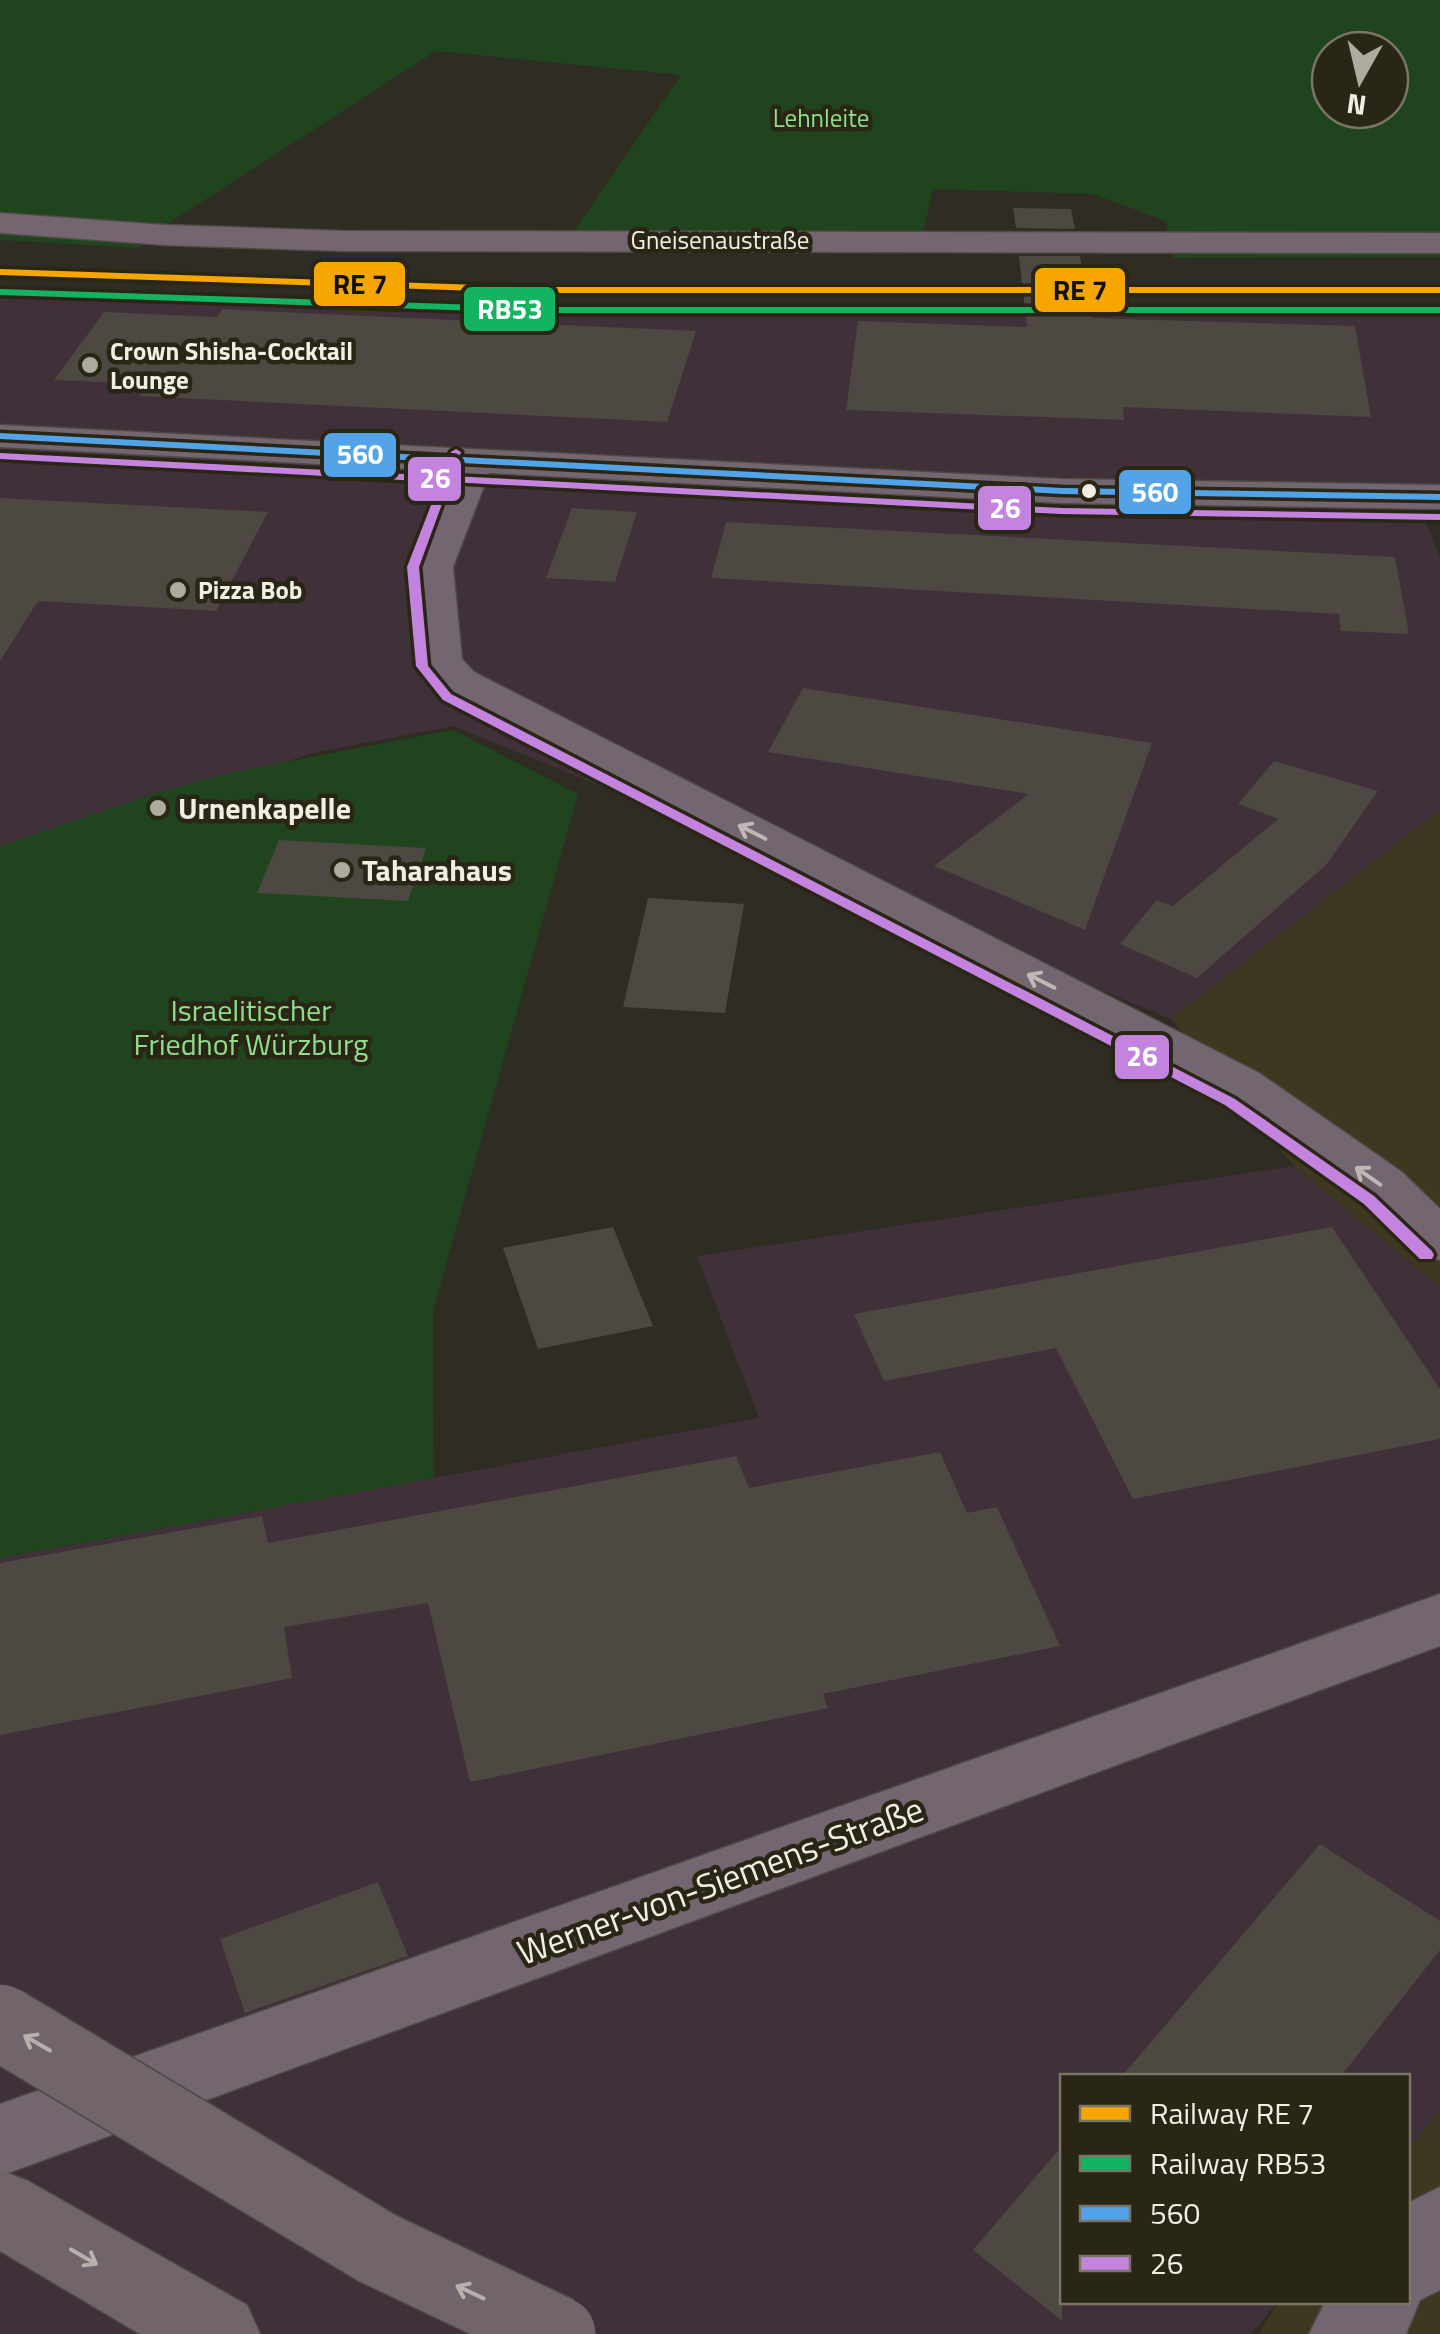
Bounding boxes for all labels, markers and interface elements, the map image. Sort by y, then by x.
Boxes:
north arrow [1310,30,1410,130]
text: N [1344,83,1369,128]
park label: Lehnleite [773,99,869,137]
street label: Gneisenaustraße [631,221,809,259]
line badge: RE 7 [312,260,407,308]
text: RE 7 [333,262,387,305]
line badge: RE 7 [1033,266,1127,314]
text: RE 7 [1053,268,1107,311]
line badge: RB53 [462,285,557,333]
text: RB53 [477,287,543,330]
place label: Crown Shisha-Cocktail Lounge [110,332,353,399]
marker: Crown Shisha-Cocktail Lounge [79,354,101,376]
line badge: 560 [322,431,398,479]
text: 560 [336,432,384,475]
line badge: 26 [406,455,463,503]
text: 26 [419,456,451,499]
line badge: 560 [1117,468,1193,516]
text: 560 [1131,470,1179,513]
unlabelled marker [1079,481,1099,501]
line badge: 26 [976,484,1033,532]
text: 26 [989,486,1021,529]
place label: Pizza Bob [198,571,302,609]
marker: Pizza Bob [167,579,189,601]
place label: Urnenkapelle [178,785,351,831]
marker: Urnenkapelle [147,797,169,819]
one-way arrow [738,822,768,841]
place label: Taharahaus [362,847,512,893]
marker: Taharahaus [331,859,353,881]
one-way arrow [1026,971,1056,990]
park label: Israelitischer Friedhof Würzburg [133,987,369,1067]
line badge: 26 [1113,1033,1171,1081]
text: 26 [1126,1034,1158,1077]
one-way arrow [1355,1165,1383,1186]
street label: Werner-von-Siemens-Straße [509,1781,931,1979]
one-way arrow [23,2033,52,2053]
legend [1060,2074,1410,2304]
text: Railway RE 7 [1150,2090,1314,2136]
text: Railway RB53 [1150,2140,1326,2186]
text: 560 [1150,2190,1200,2236]
text: 26 [1150,2240,1184,2286]
one-way arrow [70,2247,98,2267]
one-way arrow [456,2282,486,2301]

